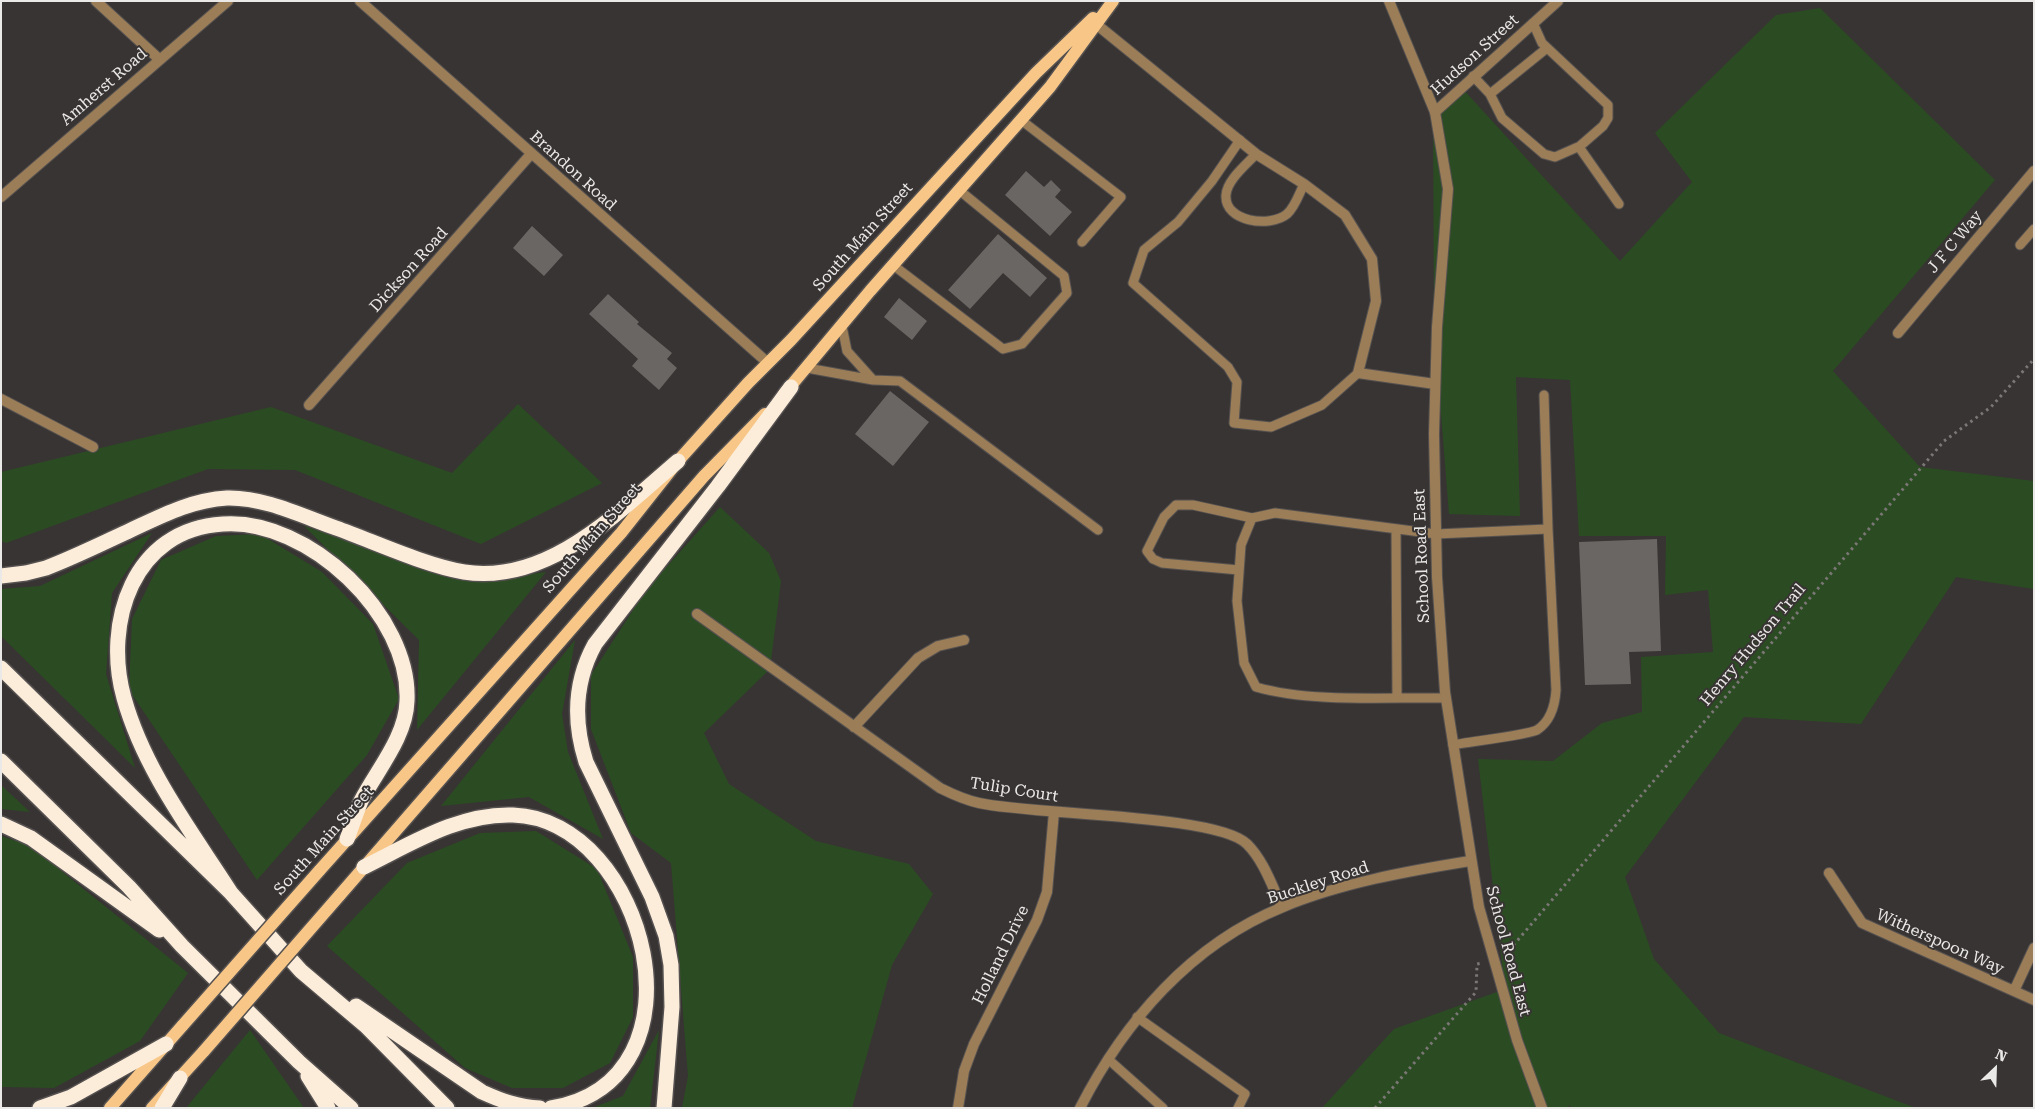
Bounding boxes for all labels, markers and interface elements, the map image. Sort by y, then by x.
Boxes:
street label: Hudson Street [1427,11,1523,99]
street label: Amherst Road [57,44,151,130]
street label: Brandon Road [526,127,620,215]
street label: South Main Street [809,179,917,295]
street label: J F C Way [1923,207,1987,277]
street label: Dickson Road [366,224,452,316]
street label: South Main Street [539,479,645,597]
street label: School Road East [1410,489,1434,623]
street label: Henry Hudson Trail [1696,580,1810,710]
street label: Tulip Court [968,774,1060,806]
street label: South Main Street [270,783,378,899]
street label: Buckley Road [1265,858,1371,908]
street label: School Road East [1481,884,1535,1018]
street label: Holland Drive [969,902,1033,1008]
street label: Witherspoon Way [1873,905,2007,979]
north arrow [1970,1044,2020,1094]
text: N [1993,1046,2009,1065]

